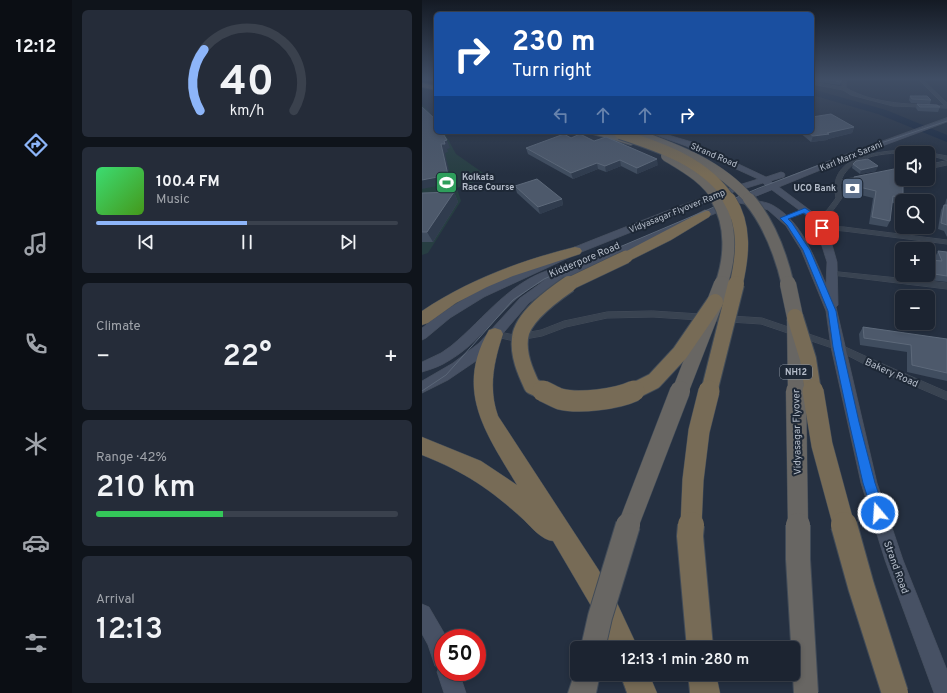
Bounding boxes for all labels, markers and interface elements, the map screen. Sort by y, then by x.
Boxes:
text: 230 m [512,25,595,61]
icon: right [446,28,498,80]
text: 12:12 [16,36,56,59]
text: 40 [220,57,274,110]
text: Turn right [512,60,592,83]
text: km/h [230,102,264,120]
icon: left [550,104,572,126]
icon: ahead [592,104,614,126]
icon: ahead [634,104,656,126]
icon: right [676,104,698,126]
icon: directions [22,131,50,159]
street label: Karl Marx Sarani [818,139,884,174]
street label: Strand Road [689,141,739,170]
map controls [895,146,935,330]
button: sound [895,146,935,186]
sports icon: Kolkata Race Course [434,169,460,195]
place label: Kolkata Race Course [462,172,514,193]
text: 100.4 FM [156,173,220,192]
bank icon: UCO Bank [839,175,865,201]
place label: UCO Bank [794,183,836,194]
street label: Vidyasagar Flyover Ramp [627,187,727,236]
text: Music [156,192,190,208]
button: search [895,194,935,234]
pin [805,211,839,245]
icon: arrive [811,217,833,239]
icon: music [22,230,50,258]
icon: previous [135,231,157,253]
icon: pause [236,231,258,253]
icon: next [337,231,359,253]
street label: Kidderpore Road [547,240,622,281]
button: + [895,242,935,282]
button: − [895,290,935,330]
text: Climate [96,319,141,335]
icon: phone [22,330,50,358]
text: 22° [222,339,272,376]
text: − [96,344,110,371]
text: + [384,344,398,371]
street label: Bakery Road [863,356,920,391]
road number: NH12 [780,365,812,379]
street label: Vidyasagar Flyover [790,389,805,475]
icon: climate [22,430,50,458]
text: Range · 42% [96,450,167,466]
text: 210 km [96,470,196,507]
position arrow [857,492,899,534]
icon: car [22,529,50,557]
street label: Strand Road [880,539,911,596]
text: Arrival [96,592,135,608]
text: 12:13 [96,612,163,649]
icon: filters [22,629,50,657]
speed limit sign: 50 [434,629,486,681]
text: 12:13 · 1 min · 280 m [621,651,749,670]

